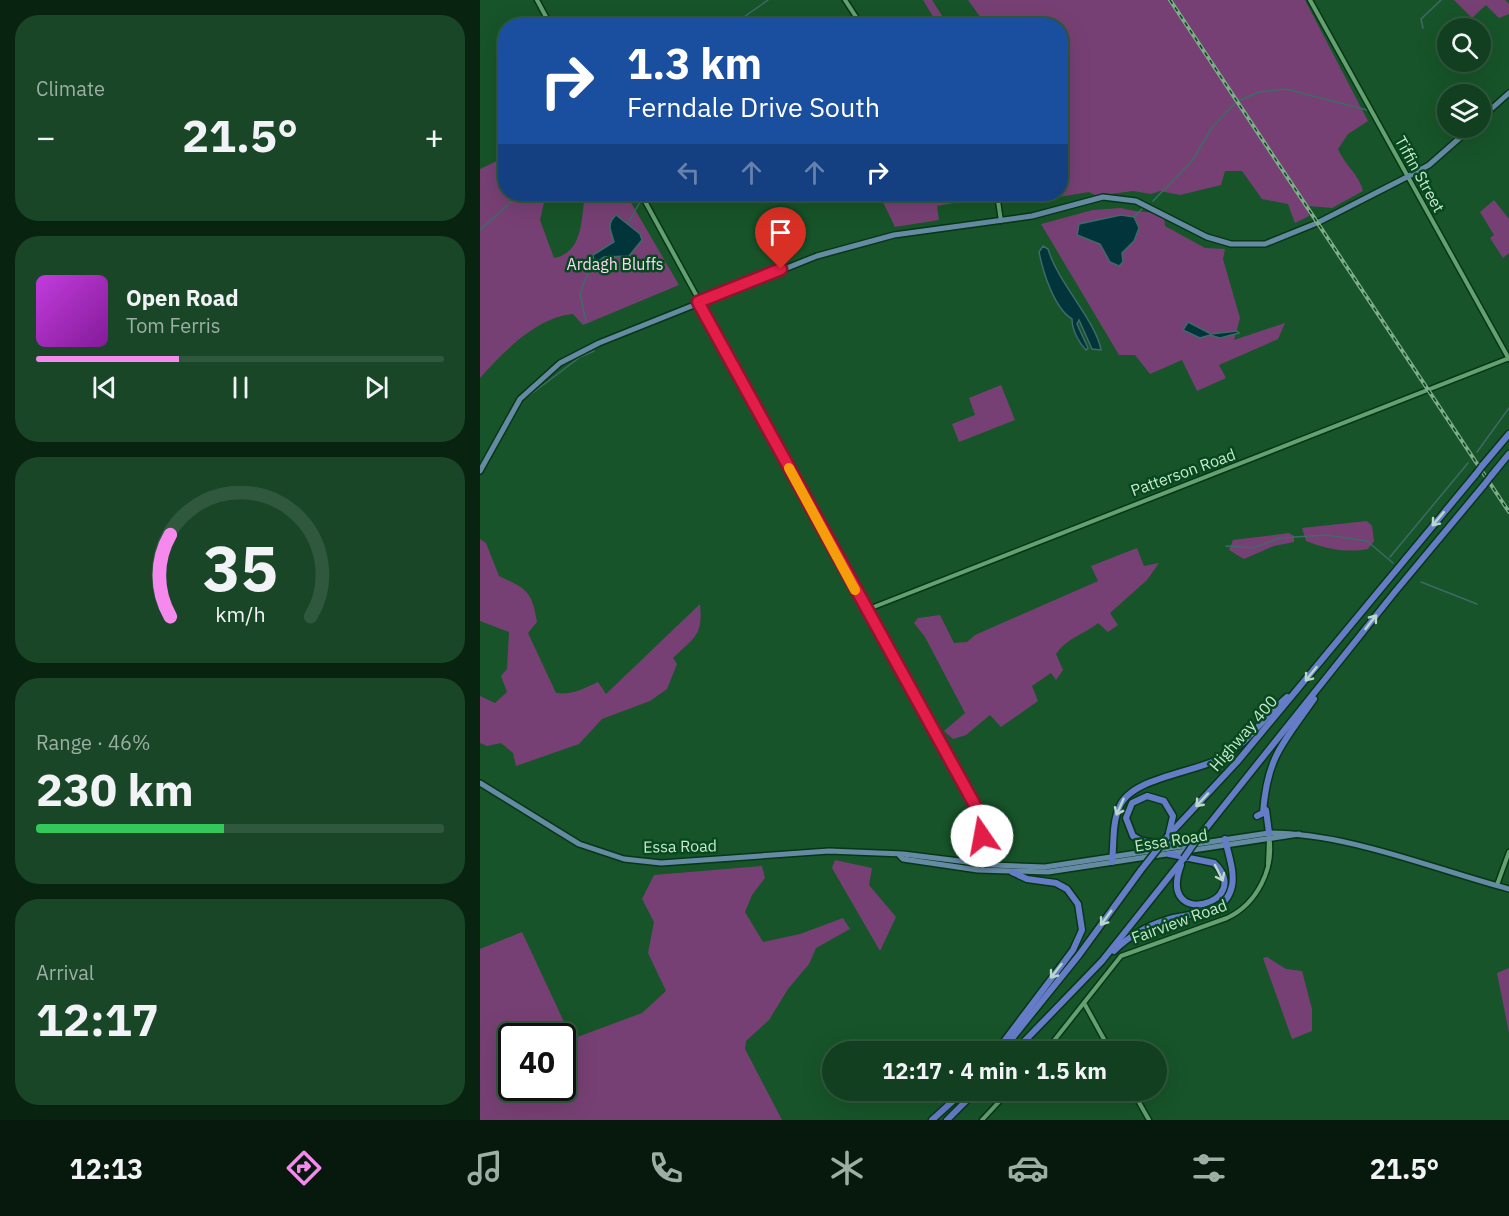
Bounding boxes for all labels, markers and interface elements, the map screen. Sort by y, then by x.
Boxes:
map controls [1437,18,1491,138]
button: search [1437,18,1491,72]
text: 1.3 km [627,36,762,91]
icon: right [528,42,606,120]
text: Climate [36,75,105,102]
button: layers [1437,84,1491,138]
text: Ferndale Drive South [627,89,880,124]
text: 21.5° [182,106,298,164]
text: − [36,115,56,158]
text: + [424,115,444,158]
street label: Tiffin Street [1391,132,1449,216]
icon: left [672,156,705,189]
icon: ahead [735,156,768,189]
icon: ahead [798,156,831,189]
icon: right [861,156,894,189]
pin [755,207,806,269]
icon: arrive [764,216,797,249]
park label: Ardagh Bluffs [566,254,664,274]
text: Open Road [126,283,239,312]
text: Tom Ferris [126,312,221,339]
icon: previous [88,371,121,404]
icon: pause [224,371,257,404]
icon: next [360,371,393,404]
street label: Patterson Road [1128,444,1238,500]
one-way arrow [1432,511,1445,527]
text: 35 [203,527,277,608]
text: km/h [215,600,265,628]
one-way arrow [1364,615,1377,631]
one-way arrow [1304,666,1317,682]
street label: Highway 400 [1205,691,1281,775]
text: Range · 46% [36,729,151,756]
text: 230 km [36,760,194,818]
one-way arrow [1195,792,1209,807]
one-way arrow [1114,798,1126,816]
position arrow [950,804,1014,868]
street label: Essa Road [1133,824,1209,856]
street label: Essa Road [643,835,717,857]
one-way arrow [1214,864,1226,882]
street label: Fairview Road [1128,894,1230,948]
one-way arrow [1100,909,1113,925]
text: Arrival [36,959,94,986]
one-way arrow [1050,963,1063,979]
text: 12:17 [36,990,159,1048]
speed limit sign: 40 [498,1023,576,1101]
text: 12:17 · 4 min · 1.5 km [882,1056,1107,1085]
icon: directions [283,1147,325,1189]
icon: music [464,1147,506,1189]
icon: phone [645,1147,687,1189]
icon: climate [826,1147,868,1189]
icon: car [1007,1147,1049,1189]
icon: filters [1188,1147,1230,1189]
text: 12:13 [70,1151,143,1186]
text: 21.5° [1370,1151,1439,1186]

